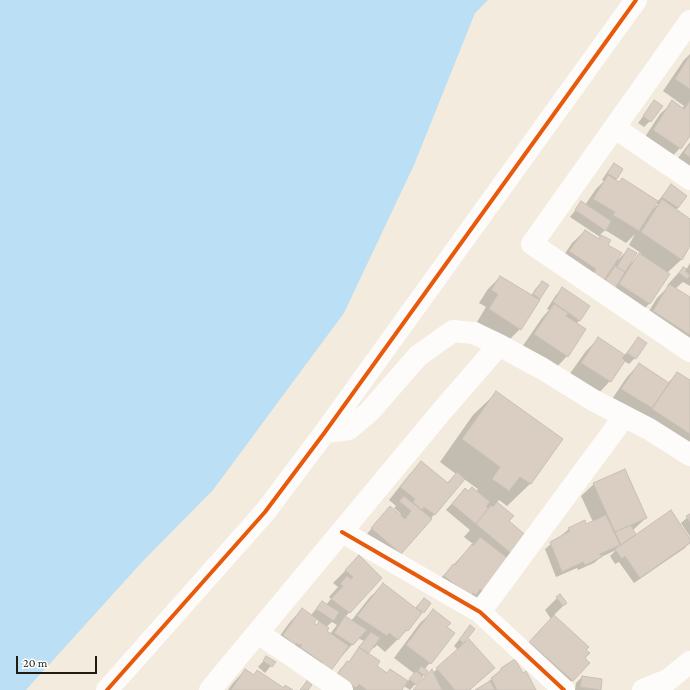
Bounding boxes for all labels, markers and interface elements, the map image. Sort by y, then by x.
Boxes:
scale bar [18,648,99,674]
text: 20 m [23,656,47,670]

